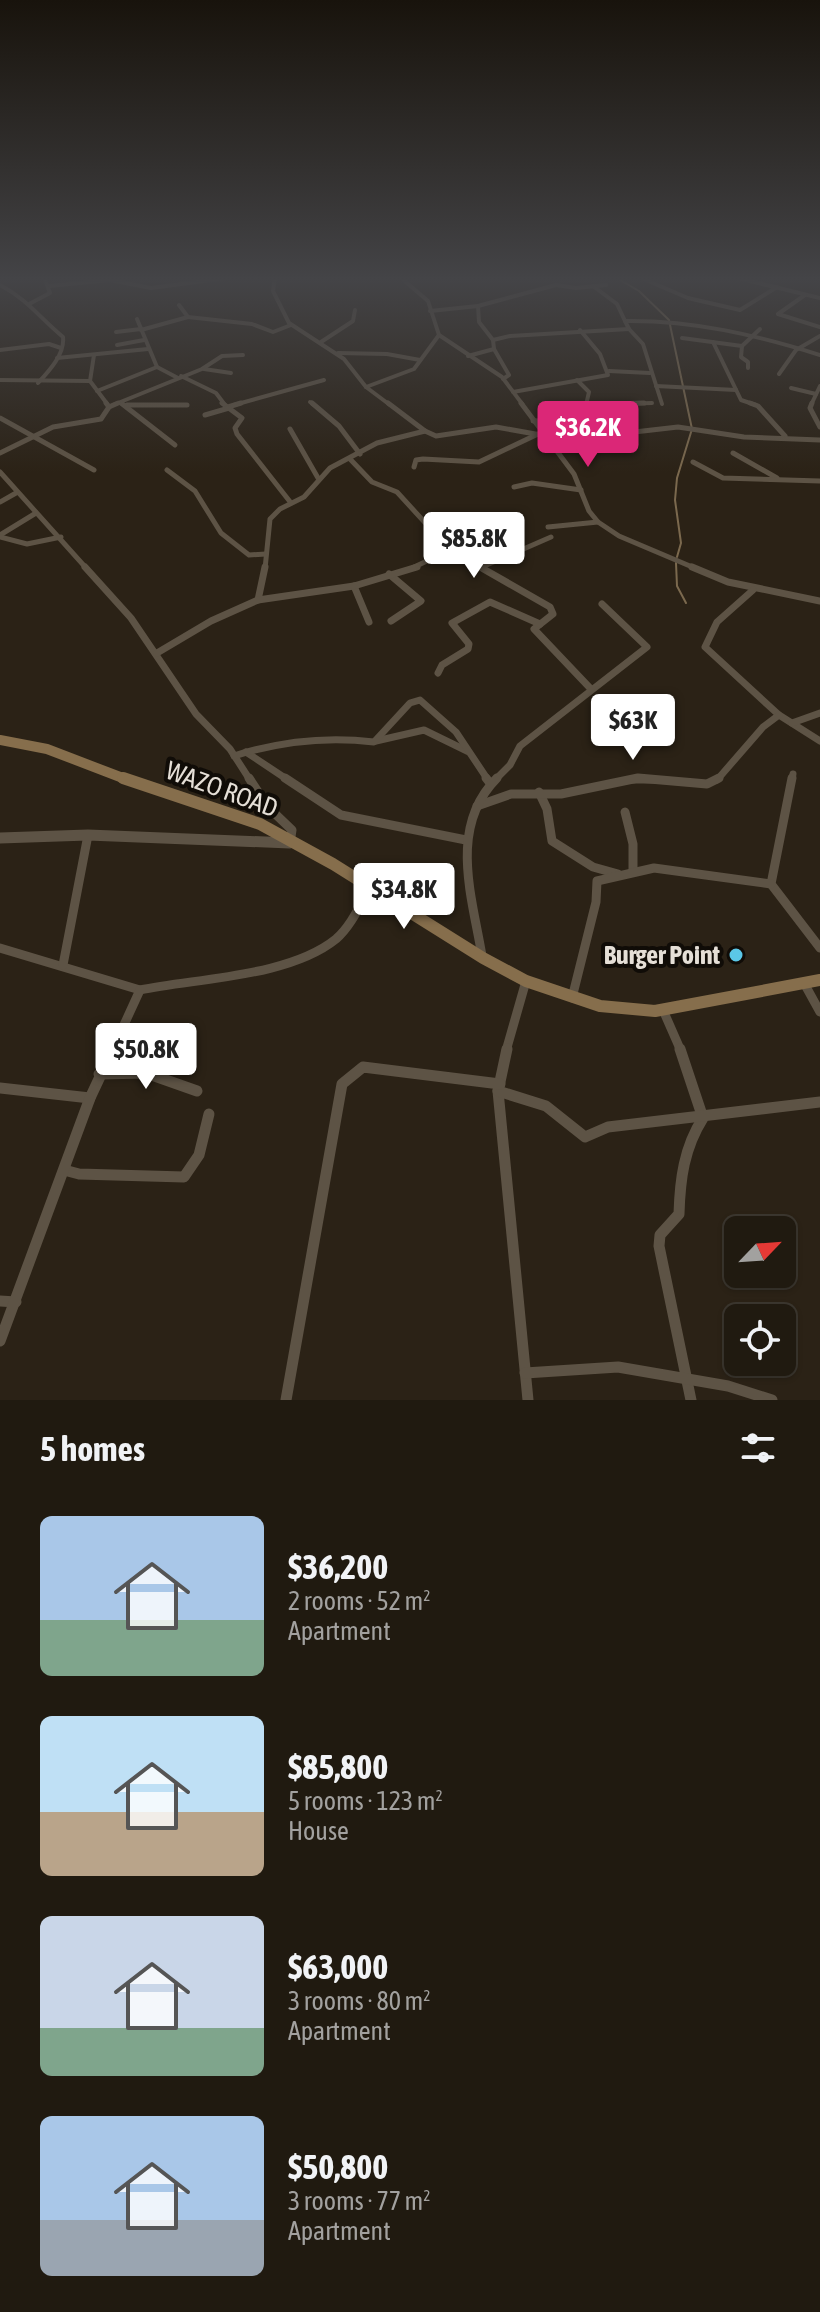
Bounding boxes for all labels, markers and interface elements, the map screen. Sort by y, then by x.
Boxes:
pin: $36.2K [523,401,653,469]
text: $36.2K [556,412,620,442]
pin: $85.8K [409,512,539,580]
text: $85.8K [442,523,506,553]
pin: $63K [586,694,680,762]
text: $63K [609,705,657,735]
street label: WAZO ROAD [162,755,282,823]
pin: $34.8K [339,863,469,931]
text: $34.8K [372,874,436,904]
place label: Burger Point [604,940,721,970]
marker: Burger Point [727,946,745,964]
pin: $50.8K [81,1023,211,1091]
text: $50.8K [114,1034,178,1064]
north arrow [724,1216,796,1288]
map controls [724,1216,796,1376]
button: locate [724,1304,796,1376]
icon: filters [736,1426,780,1470]
text: 5 homes [40,1429,145,1468]
text: $36,200 [288,1547,388,1586]
icon: home [104,1548,200,1644]
text: 2 rooms · 52 m² [288,1586,430,1616]
text: Apartment [288,1616,391,1646]
text: $85,800 [288,1747,388,1786]
icon: home [104,1748,200,1844]
text: 5 rooms · 123 m² [288,1786,443,1816]
text: House [288,1816,349,1846]
text: $63,000 [288,1947,388,1986]
icon: home [104,1948,200,2044]
text: 3 rooms · 80 m² [288,1986,430,2016]
text: Apartment [288,2016,391,2046]
text: $50,800 [288,2147,388,2186]
icon: home [104,2148,200,2244]
text: 3 rooms · 77 m² [288,2186,430,2216]
text: Apartment [288,2216,391,2246]

